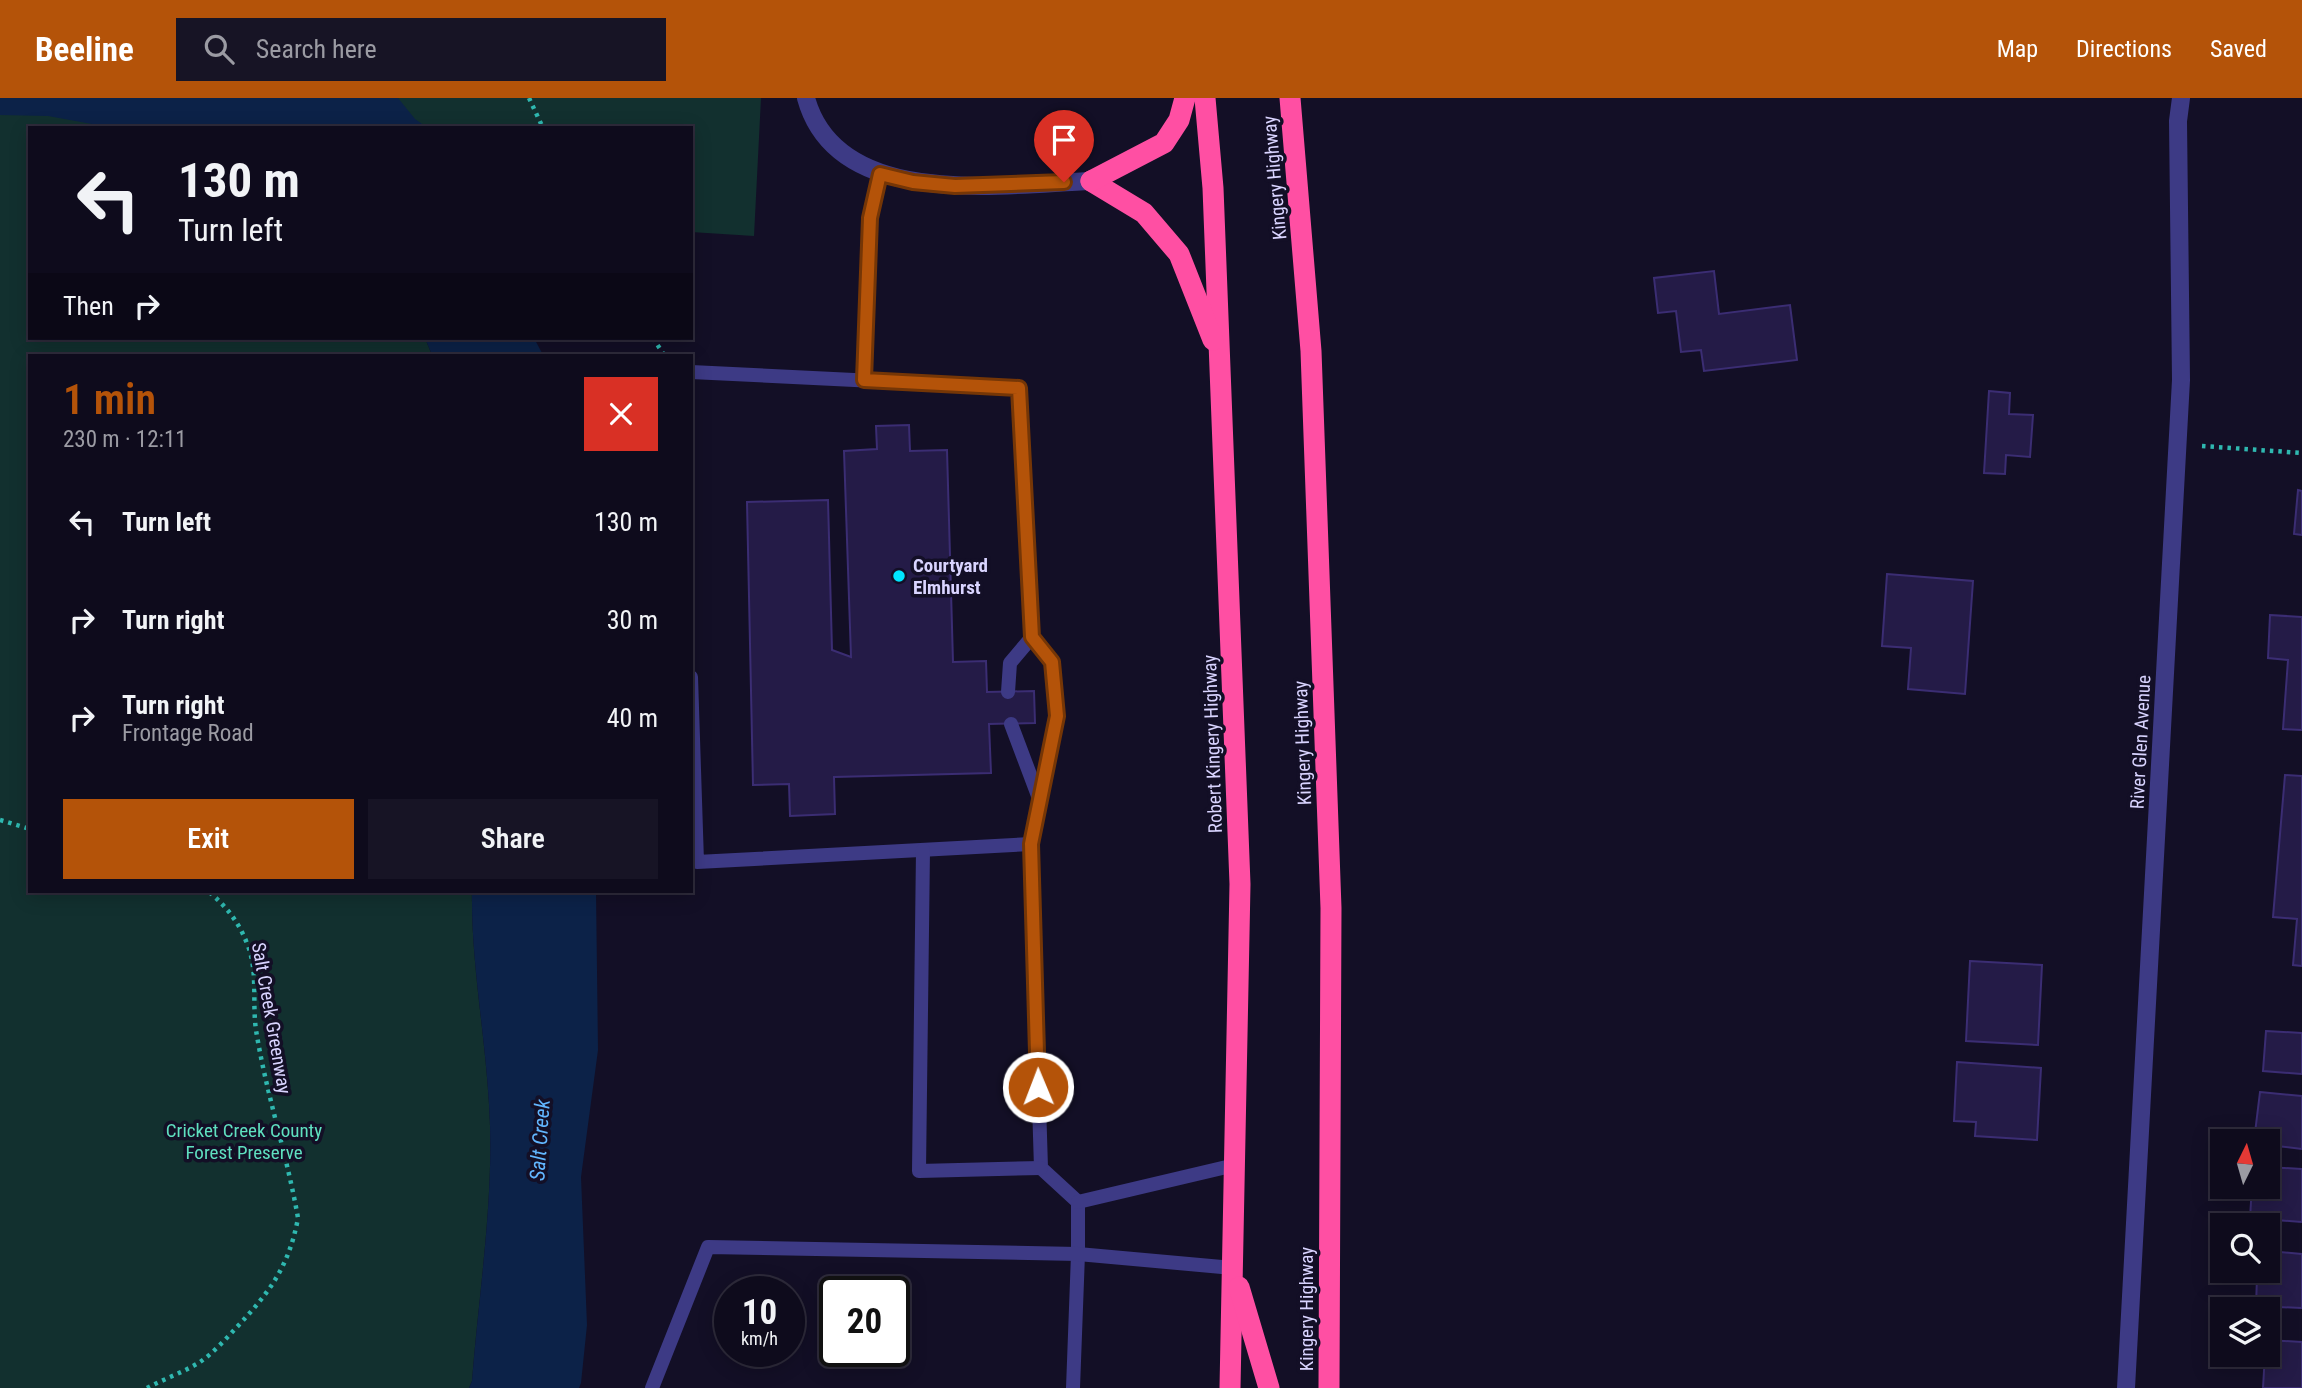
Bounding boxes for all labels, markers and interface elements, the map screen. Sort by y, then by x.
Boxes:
search box [176,18,666,81]
text: Beeline [35,30,134,69]
icon: search [200,30,238,68]
text: Search here [256,34,377,64]
text: Map [1997,35,2038,63]
text: Directions [2076,35,2172,63]
text: Saved [2210,35,2267,63]
pin [1034,110,1094,182]
street label: Kingery Highway [1258,115,1291,241]
icon: arrive [1045,121,1083,159]
text: 130 m [178,152,300,209]
icon: left [63,154,154,245]
text: Turn left [178,211,283,249]
icon: right [128,287,166,325]
text: Then [63,291,114,321]
text: 1 min [63,375,156,424]
button: close [584,377,658,451]
text: 230 m · 12:11 [63,426,187,453]
icon: left [63,503,101,541]
text: Turn left [122,507,211,537]
text: 130 m [594,507,658,537]
place label: Courtyard Elmhurst [913,554,988,599]
marker: Courtyard Elmhurst [891,568,907,584]
icon: right [63,601,101,639]
text: Turn right [122,605,224,635]
text: 30 m [607,605,658,635]
street label: Robert Kingery Highway [1198,654,1227,834]
street label: River Glen Avenue [2126,674,2156,810]
street label: Kingery Highway [1289,680,1316,806]
text: Turn right [122,690,224,720]
icon: right [63,699,101,737]
text: 40 m [607,703,658,733]
text: Frontage Road [122,720,254,747]
button: Exit [63,799,354,879]
button: Share [368,799,658,879]
street label: Salt Creek Greenway [247,941,296,1096]
position arrow [1001,1050,1075,1124]
water label: Salt Creek [525,1098,555,1182]
park label: Cricket Creek County Forest Preserve [166,1119,322,1164]
north arrow [2210,1129,2280,1199]
map controls [2210,1129,2280,1367]
button: search [2210,1213,2280,1283]
street label: Kingery Highway [1295,1247,1318,1371]
speed limit sign: 20 [819,1276,910,1367]
text: 10 [742,1292,777,1333]
button: layers [2210,1297,2280,1367]
text: km/h [741,1328,778,1349]

